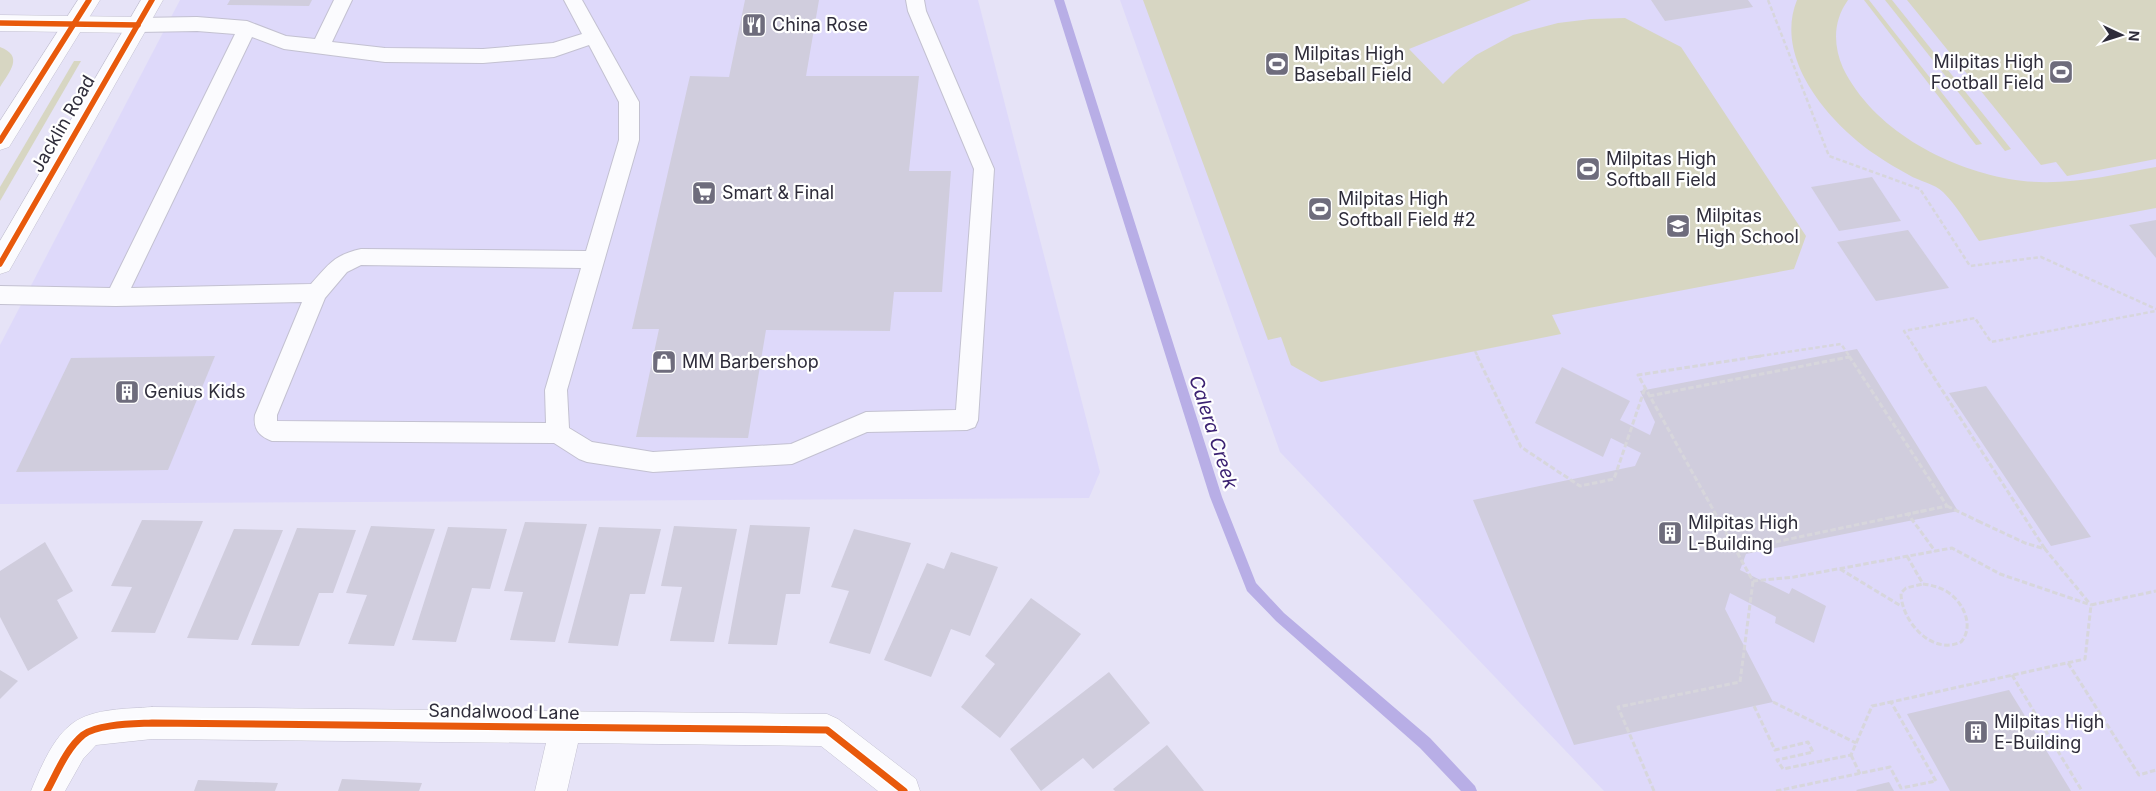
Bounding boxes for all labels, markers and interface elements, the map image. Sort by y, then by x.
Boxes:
north arrow [2096,10,2146,60]
restaurant icon: China Rose [741,12,767,38]
place label: China Rose [772,14,868,35]
text: N [2126,30,2143,42]
place label: Milpitas High Baseball Field [1294,43,1412,85]
sports icon: Milpitas High Baseball Field [1264,51,1290,77]
place label: Milpitas High Football Field [1931,51,2044,93]
sports icon: Milpitas High Football Field [2048,59,2074,85]
street label: Jacklin Road [26,72,99,176]
place label: Milpitas High Softball Field [1606,148,1716,190]
sports icon: Milpitas High Softball Field [1575,156,1601,182]
supermarket icon: Smart & Final [691,180,717,206]
place label: Smart & Final [722,182,834,203]
place label: Milpitas High Softball Field #2 [1338,188,1476,230]
sports icon: Milpitas High Softball Field #2 [1307,196,1333,222]
place label: Milpitas High School [1696,205,1799,247]
school or university icon: Milpitas High School [1665,213,1691,239]
shop icon: MM Barbershop [651,349,677,375]
place label: MM Barbershop [682,351,819,372]
water label: Calera Creek [1184,373,1243,492]
building icon: Genius Kids [114,379,140,405]
place label: Genius Kids [144,381,245,402]
place label: Milpitas High L-Building [1688,512,1798,554]
building icon: Milpitas High L-Building [1657,520,1683,546]
street label: Sandalwood Lane [428,700,580,723]
place label: Milpitas High E-Building [1994,711,2104,753]
building icon: Milpitas High E-Building [1963,719,1989,745]

